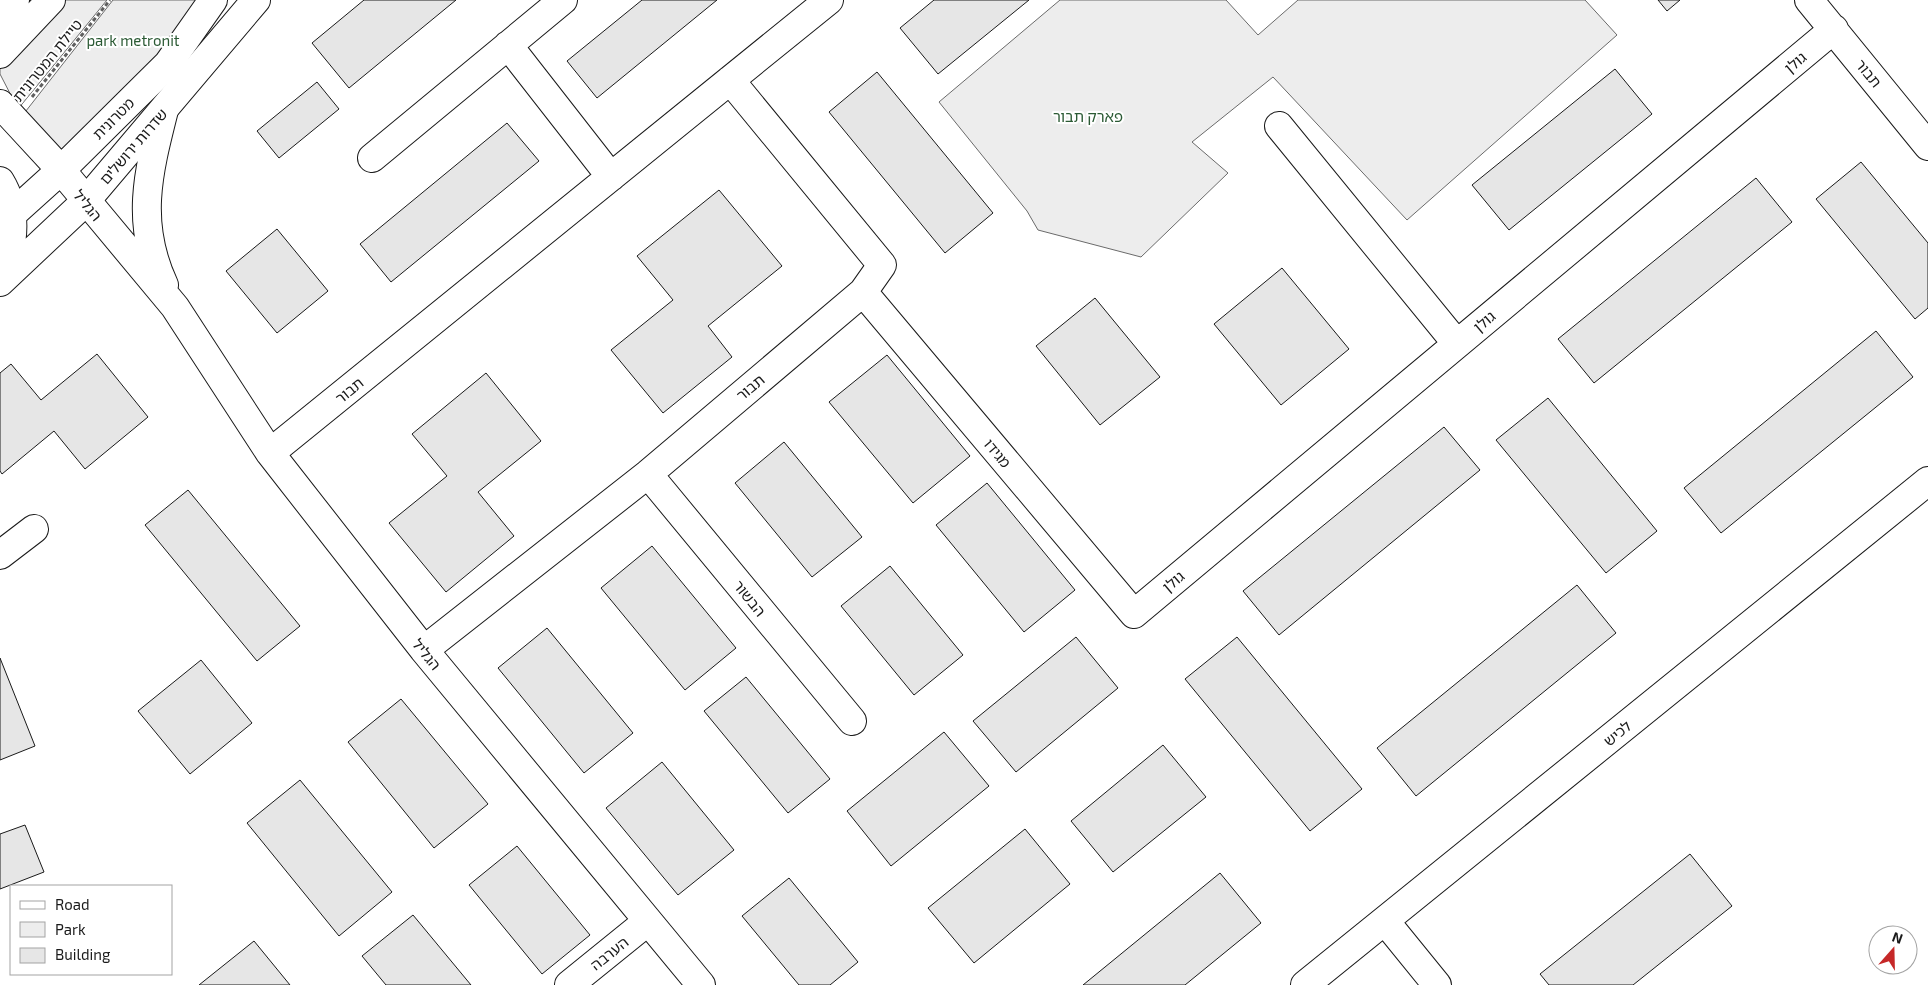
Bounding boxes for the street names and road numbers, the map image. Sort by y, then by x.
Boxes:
street label: טיילת המטרונית [8,15,86,105]
street label: גולן [1780,47,1810,76]
street label: תבור [1852,55,1886,91]
street label: מטרונית [88,93,138,143]
street label: שדרות ירושלים [95,105,171,187]
street label: הגליל [70,186,106,224]
street label: גולן [1469,306,1499,335]
street label: תבור [732,370,768,404]
street label: תבור [331,373,367,407]
street label: מגידו [981,435,1015,471]
street label: גולן [1158,566,1188,595]
street label: הבשור [730,576,770,620]
street label: הגליל [409,635,445,673]
street label: לכיש [1599,716,1635,750]
street label: הערבה [586,932,632,974]

